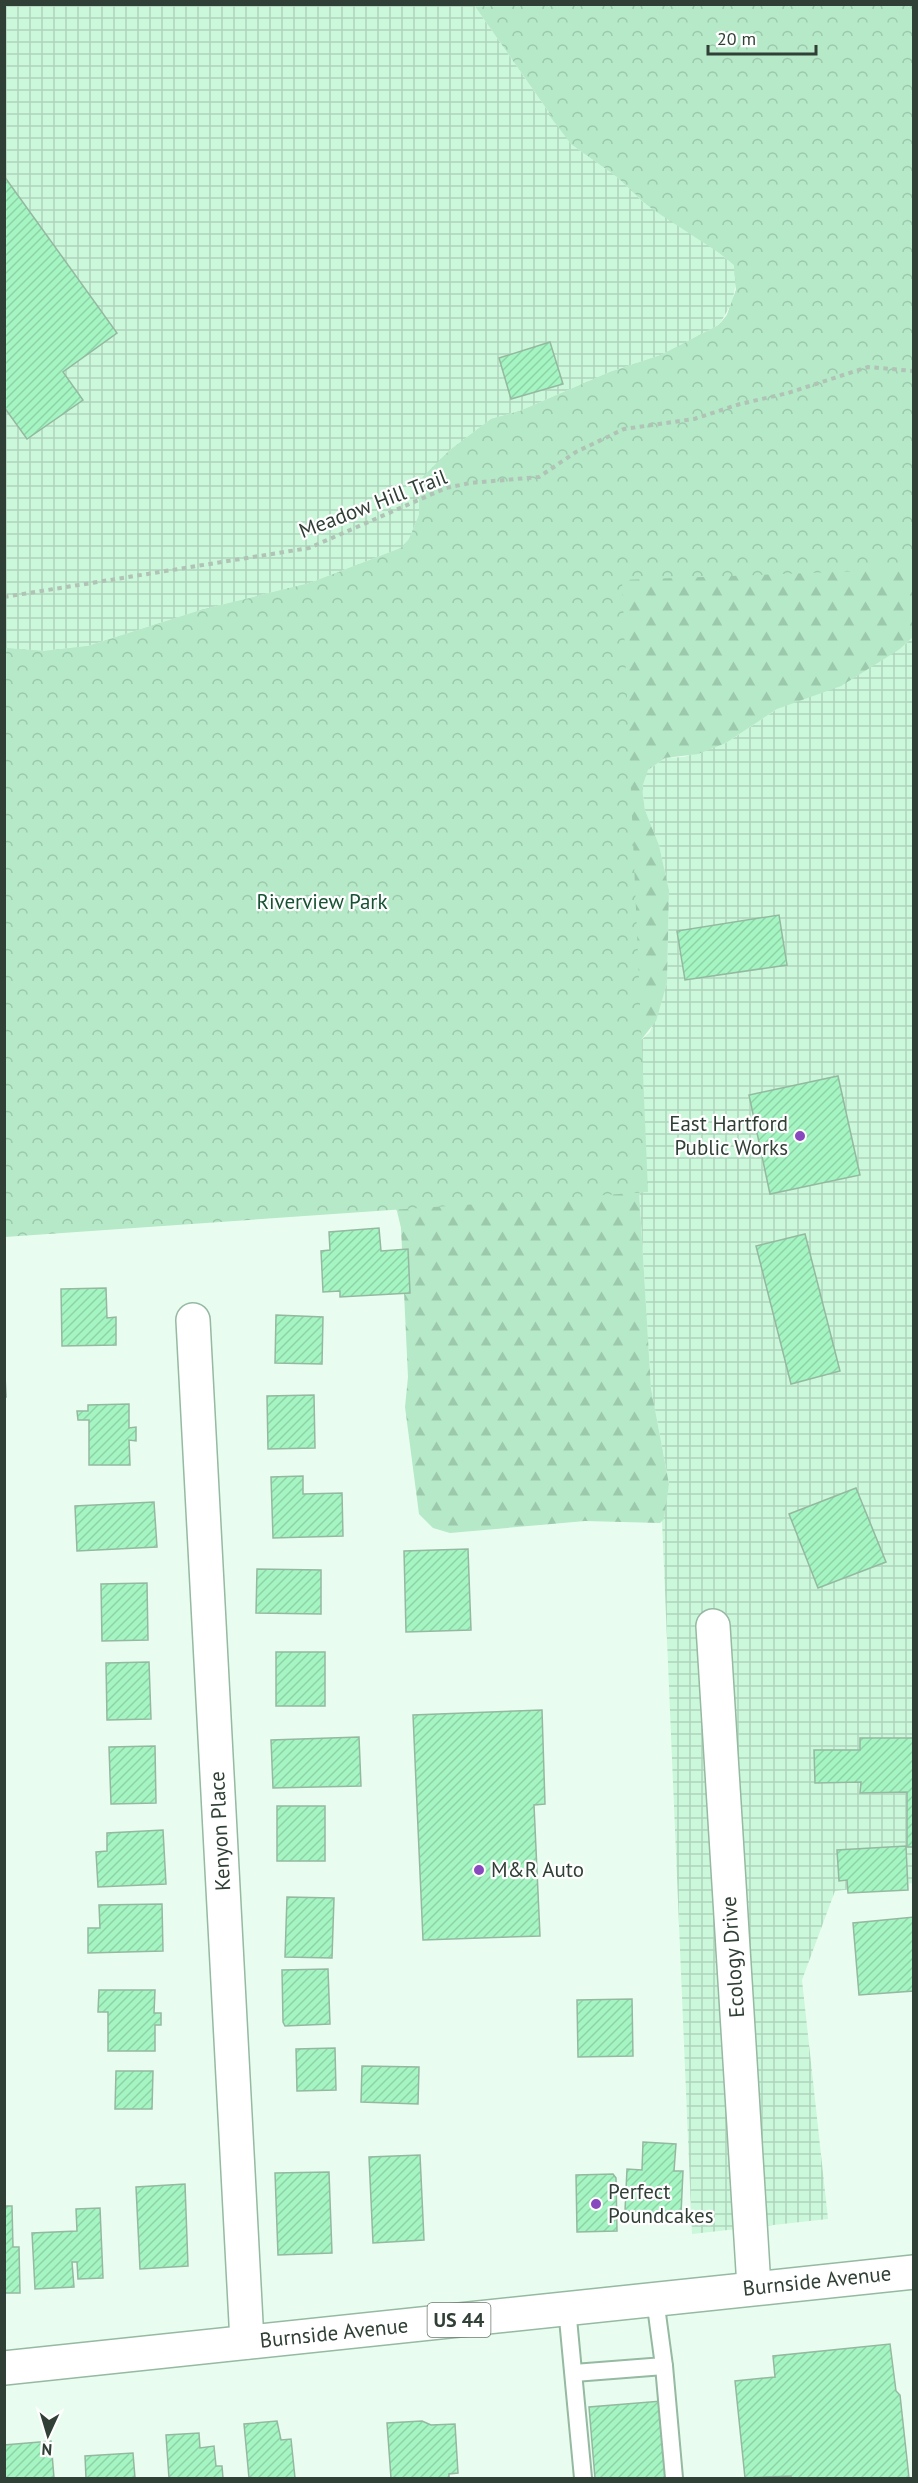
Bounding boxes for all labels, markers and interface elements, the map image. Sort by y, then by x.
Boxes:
scale bar [708,18,816,56]
text: 20 m [717,27,756,50]
street label: Meadow Hill Trail [295,463,451,544]
park label: Riverview Park [256,888,388,915]
place label: East Hartford Public Works [669,1110,788,1161]
marker: East Hartford Public Works [793,1129,807,1143]
street label: Kenyon Place [203,1770,236,1892]
place label: M&R Auto [491,1856,584,1883]
marker: M&R Auto [472,1863,486,1877]
street label: Ecology Drive [715,1895,750,2019]
place label: Perfect Poundcakes [608,2178,714,2229]
marker: Perfect Poundcakes [589,2197,603,2211]
street label: Burnside Avenue [741,2259,893,2302]
road number: US 44 [428,2303,490,2337]
street label: Burnside Avenue [258,2311,410,2354]
north arrow [18,2405,78,2465]
text: N [41,2440,53,2460]

